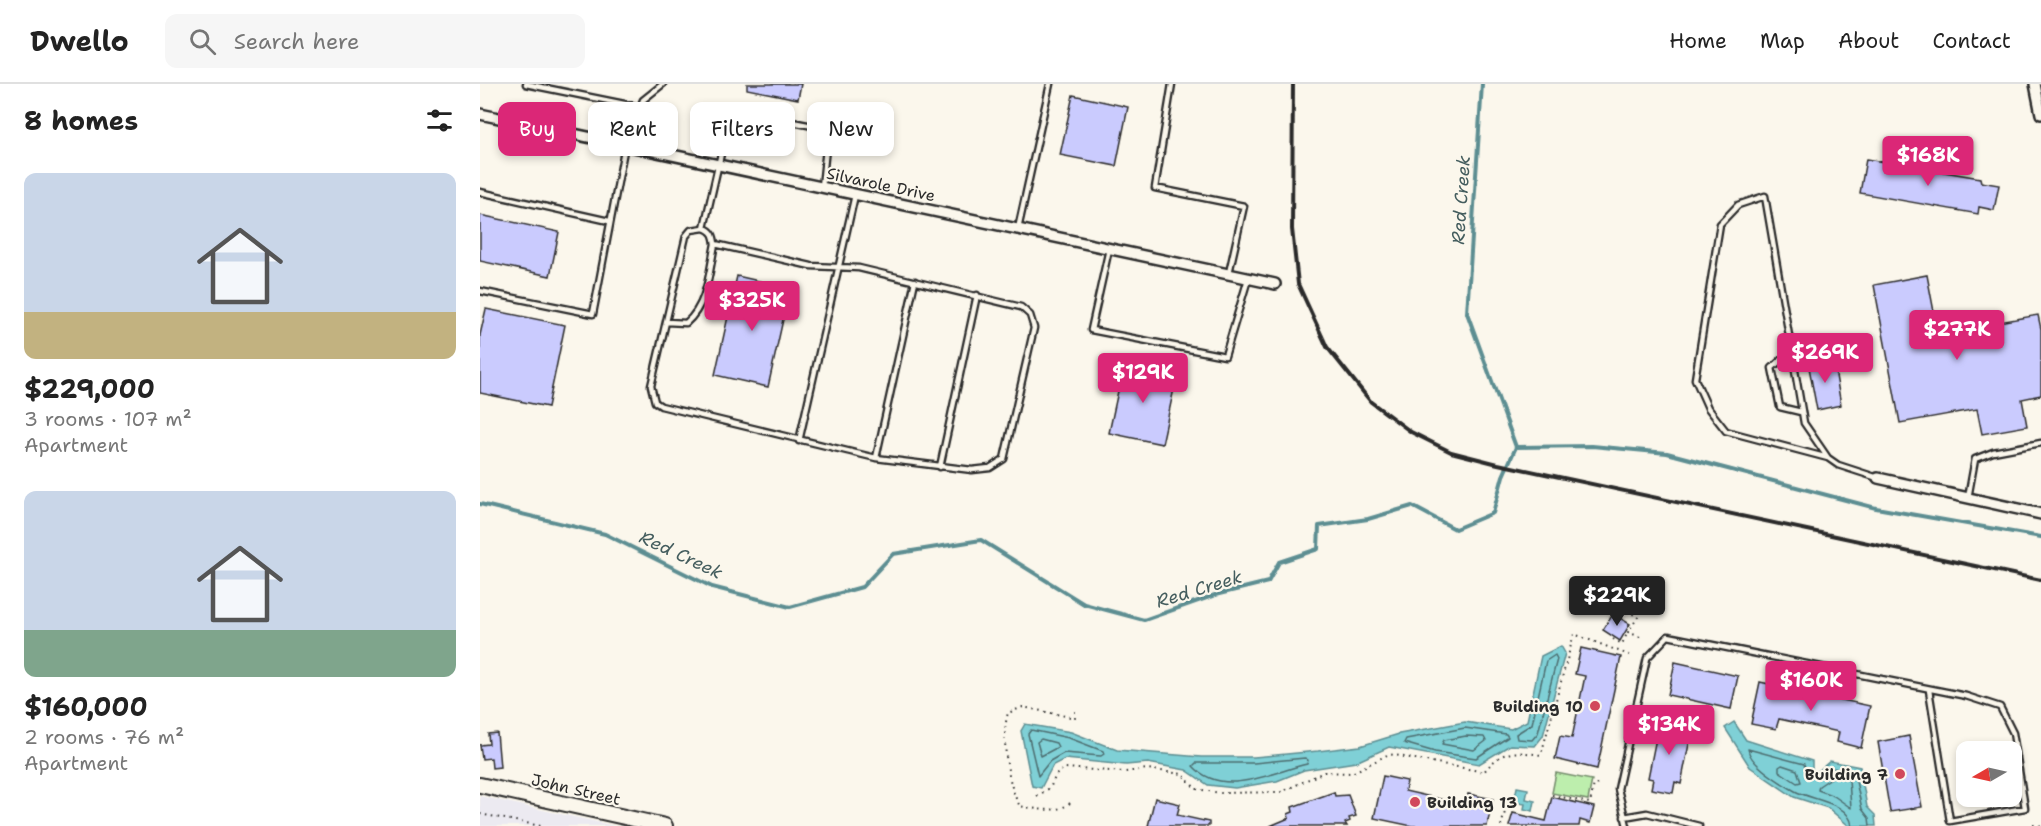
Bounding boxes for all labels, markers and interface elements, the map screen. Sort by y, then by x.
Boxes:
search box [165,14,585,68]
text: Dwello [30,22,129,60]
icon: search [186,25,219,58]
text: Search here [234,27,360,56]
text: Home [1669,27,1727,55]
text: Map [1760,27,1805,55]
text: About [1838,27,1899,55]
text: Contact [1932,27,2011,55]
chip: Buy [498,102,576,156]
chip: Rent [588,102,678,156]
chip: Filters [690,102,795,156]
chip: New [807,102,894,156]
text: 8 homes [24,103,138,138]
icon: filters [423,104,456,137]
pin: $168K [1886,136,1970,187]
text: $168K [1896,142,1960,168]
water label: Red Creek [1446,154,1476,245]
street label: Silvarole Drive [825,163,937,206]
icon: home [186,212,294,320]
pin: $325K [710,281,794,332]
text: $325K [719,287,785,313]
pin: $277K [1915,310,1999,361]
text: $277K [1923,316,1991,342]
pin: $269K [1783,333,1867,384]
text: $269K [1791,339,1859,365]
pin: $129K [1101,353,1185,404]
text: $129K [1112,359,1174,385]
text: $229,000 [24,371,155,406]
text: 3 rooms · 107 m² [24,406,192,432]
text: Apartment [24,432,128,458]
water label: Red Creek [636,525,727,585]
icon: home [186,530,294,638]
water label: Red Creek [1153,564,1246,613]
pin: $229K [1575,576,1659,627]
text: $229K [1583,582,1651,608]
pin: $160K [1769,661,1853,712]
text: $160K [1779,667,1843,693]
text: $160,000 [24,689,148,724]
place label: Building 10 [1493,696,1583,717]
marker: Building 10 [1588,699,1602,713]
pin: $134K [1627,705,1711,756]
text: $134K [1637,711,1701,737]
text: 2 rooms · 76 m² [24,724,184,750]
north arrow [1956,741,2022,807]
map controls [1956,741,2022,807]
text: Apartment [24,750,128,776]
place label: Building 7 [1805,764,1888,785]
marker: Building 7 [1893,767,1907,781]
street label: John Street [529,769,623,810]
place label: Building 13 [1427,792,1517,813]
marker: Building 13 [1408,795,1422,809]

